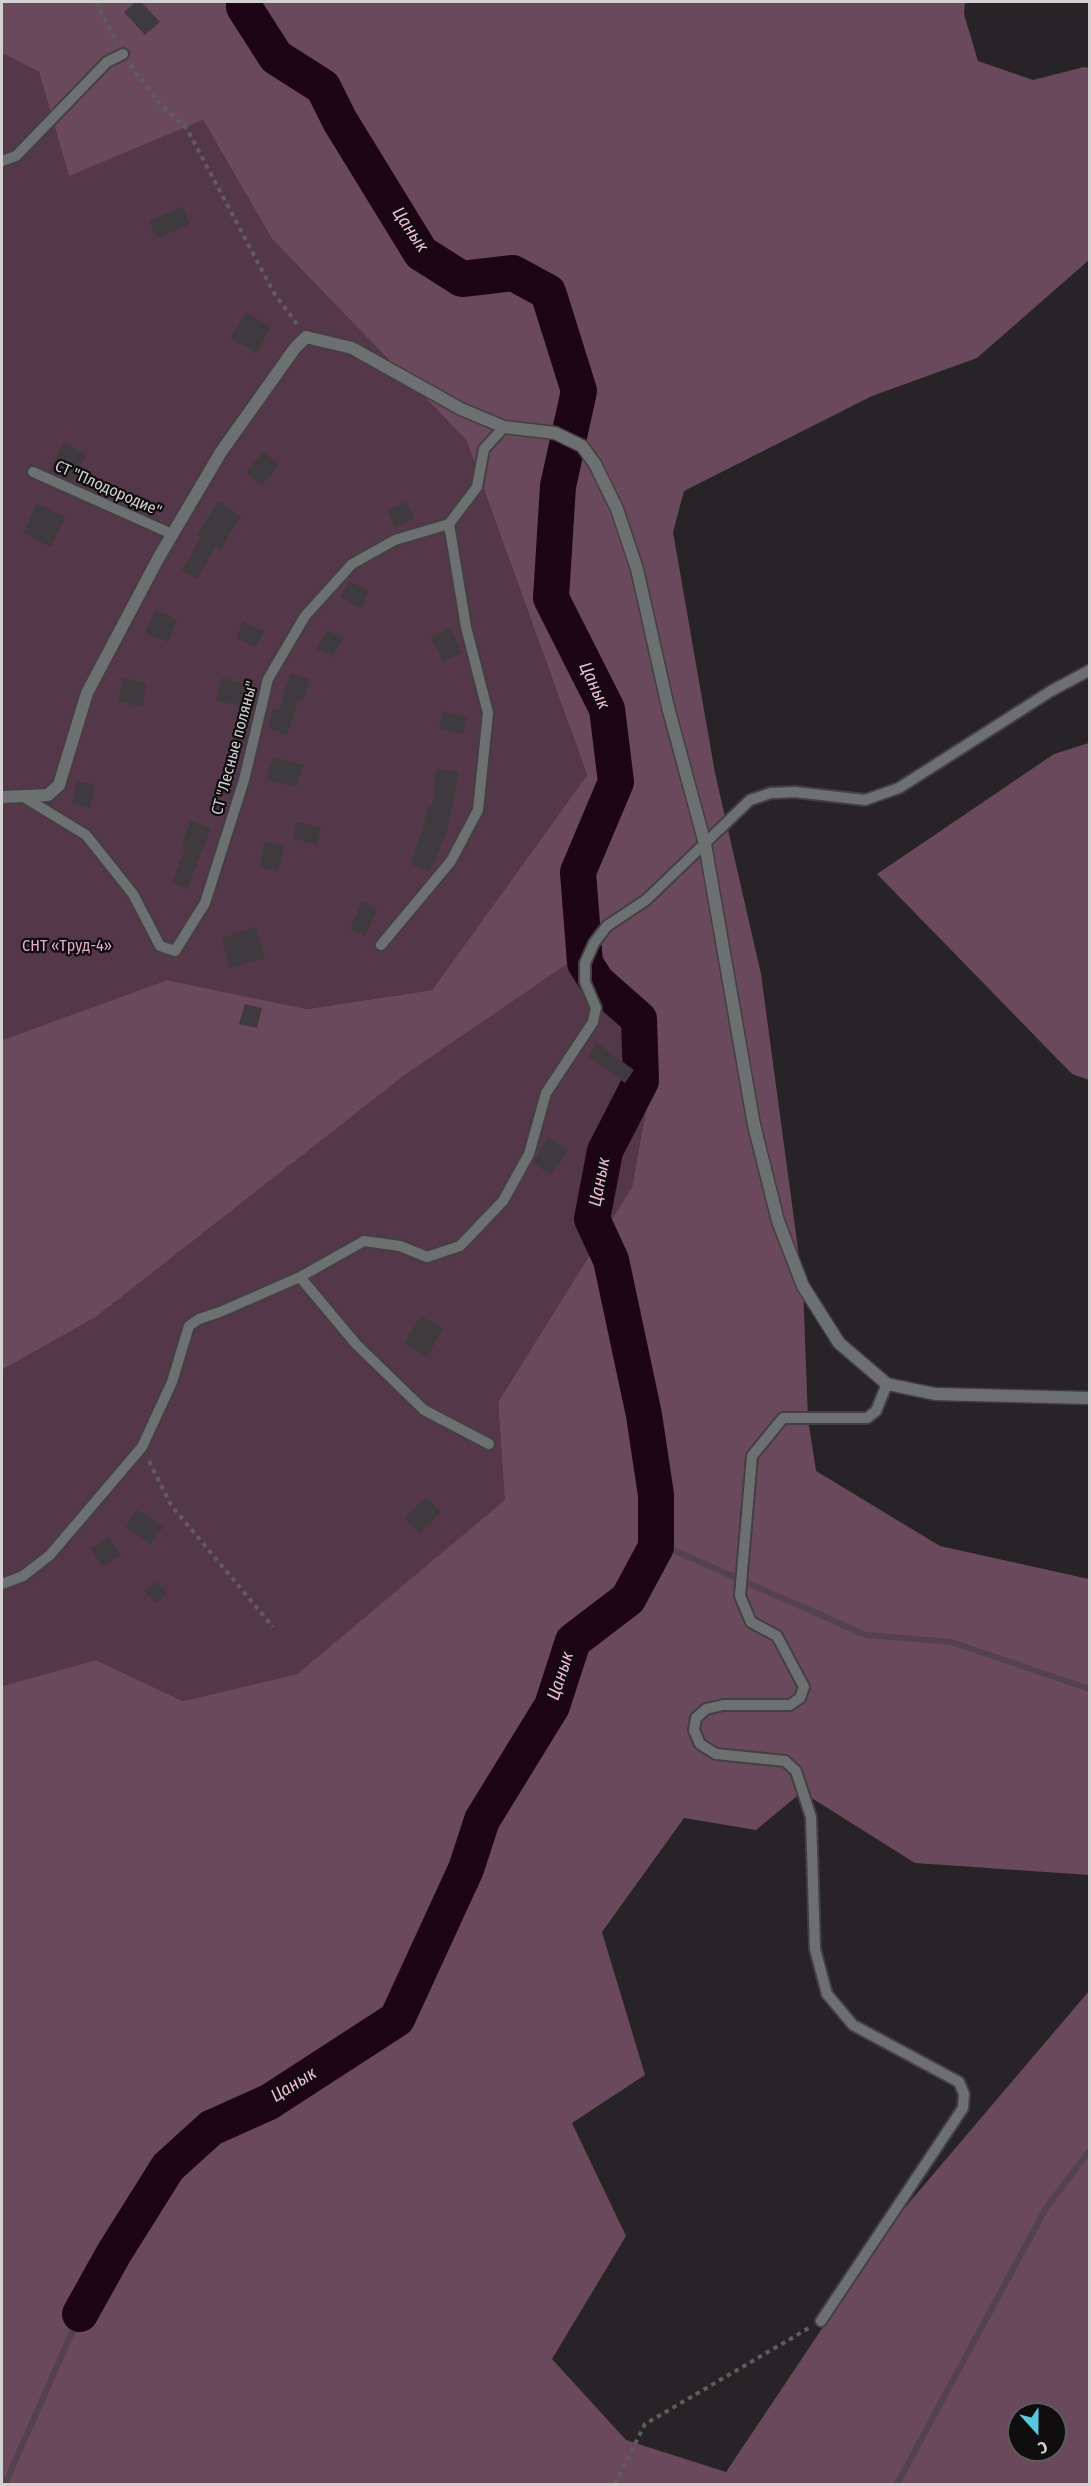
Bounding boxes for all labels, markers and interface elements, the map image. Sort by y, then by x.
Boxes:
water label: Цанык [387,203,433,257]
street label: СТ "Плодородие" [52,457,164,521]
water label: Цанык [574,659,614,713]
street label: СТ "Лесные поляны" [208,679,262,817]
park label: СНТ «Труд-4» [22,937,112,957]
water label: Цанык [585,1155,615,1209]
water label: Цанык [543,1649,579,1703]
water label: Цанык [267,2063,321,2107]
north arrow [1007,2402,1067,2462]
text: С [1036,2437,1050,2458]

